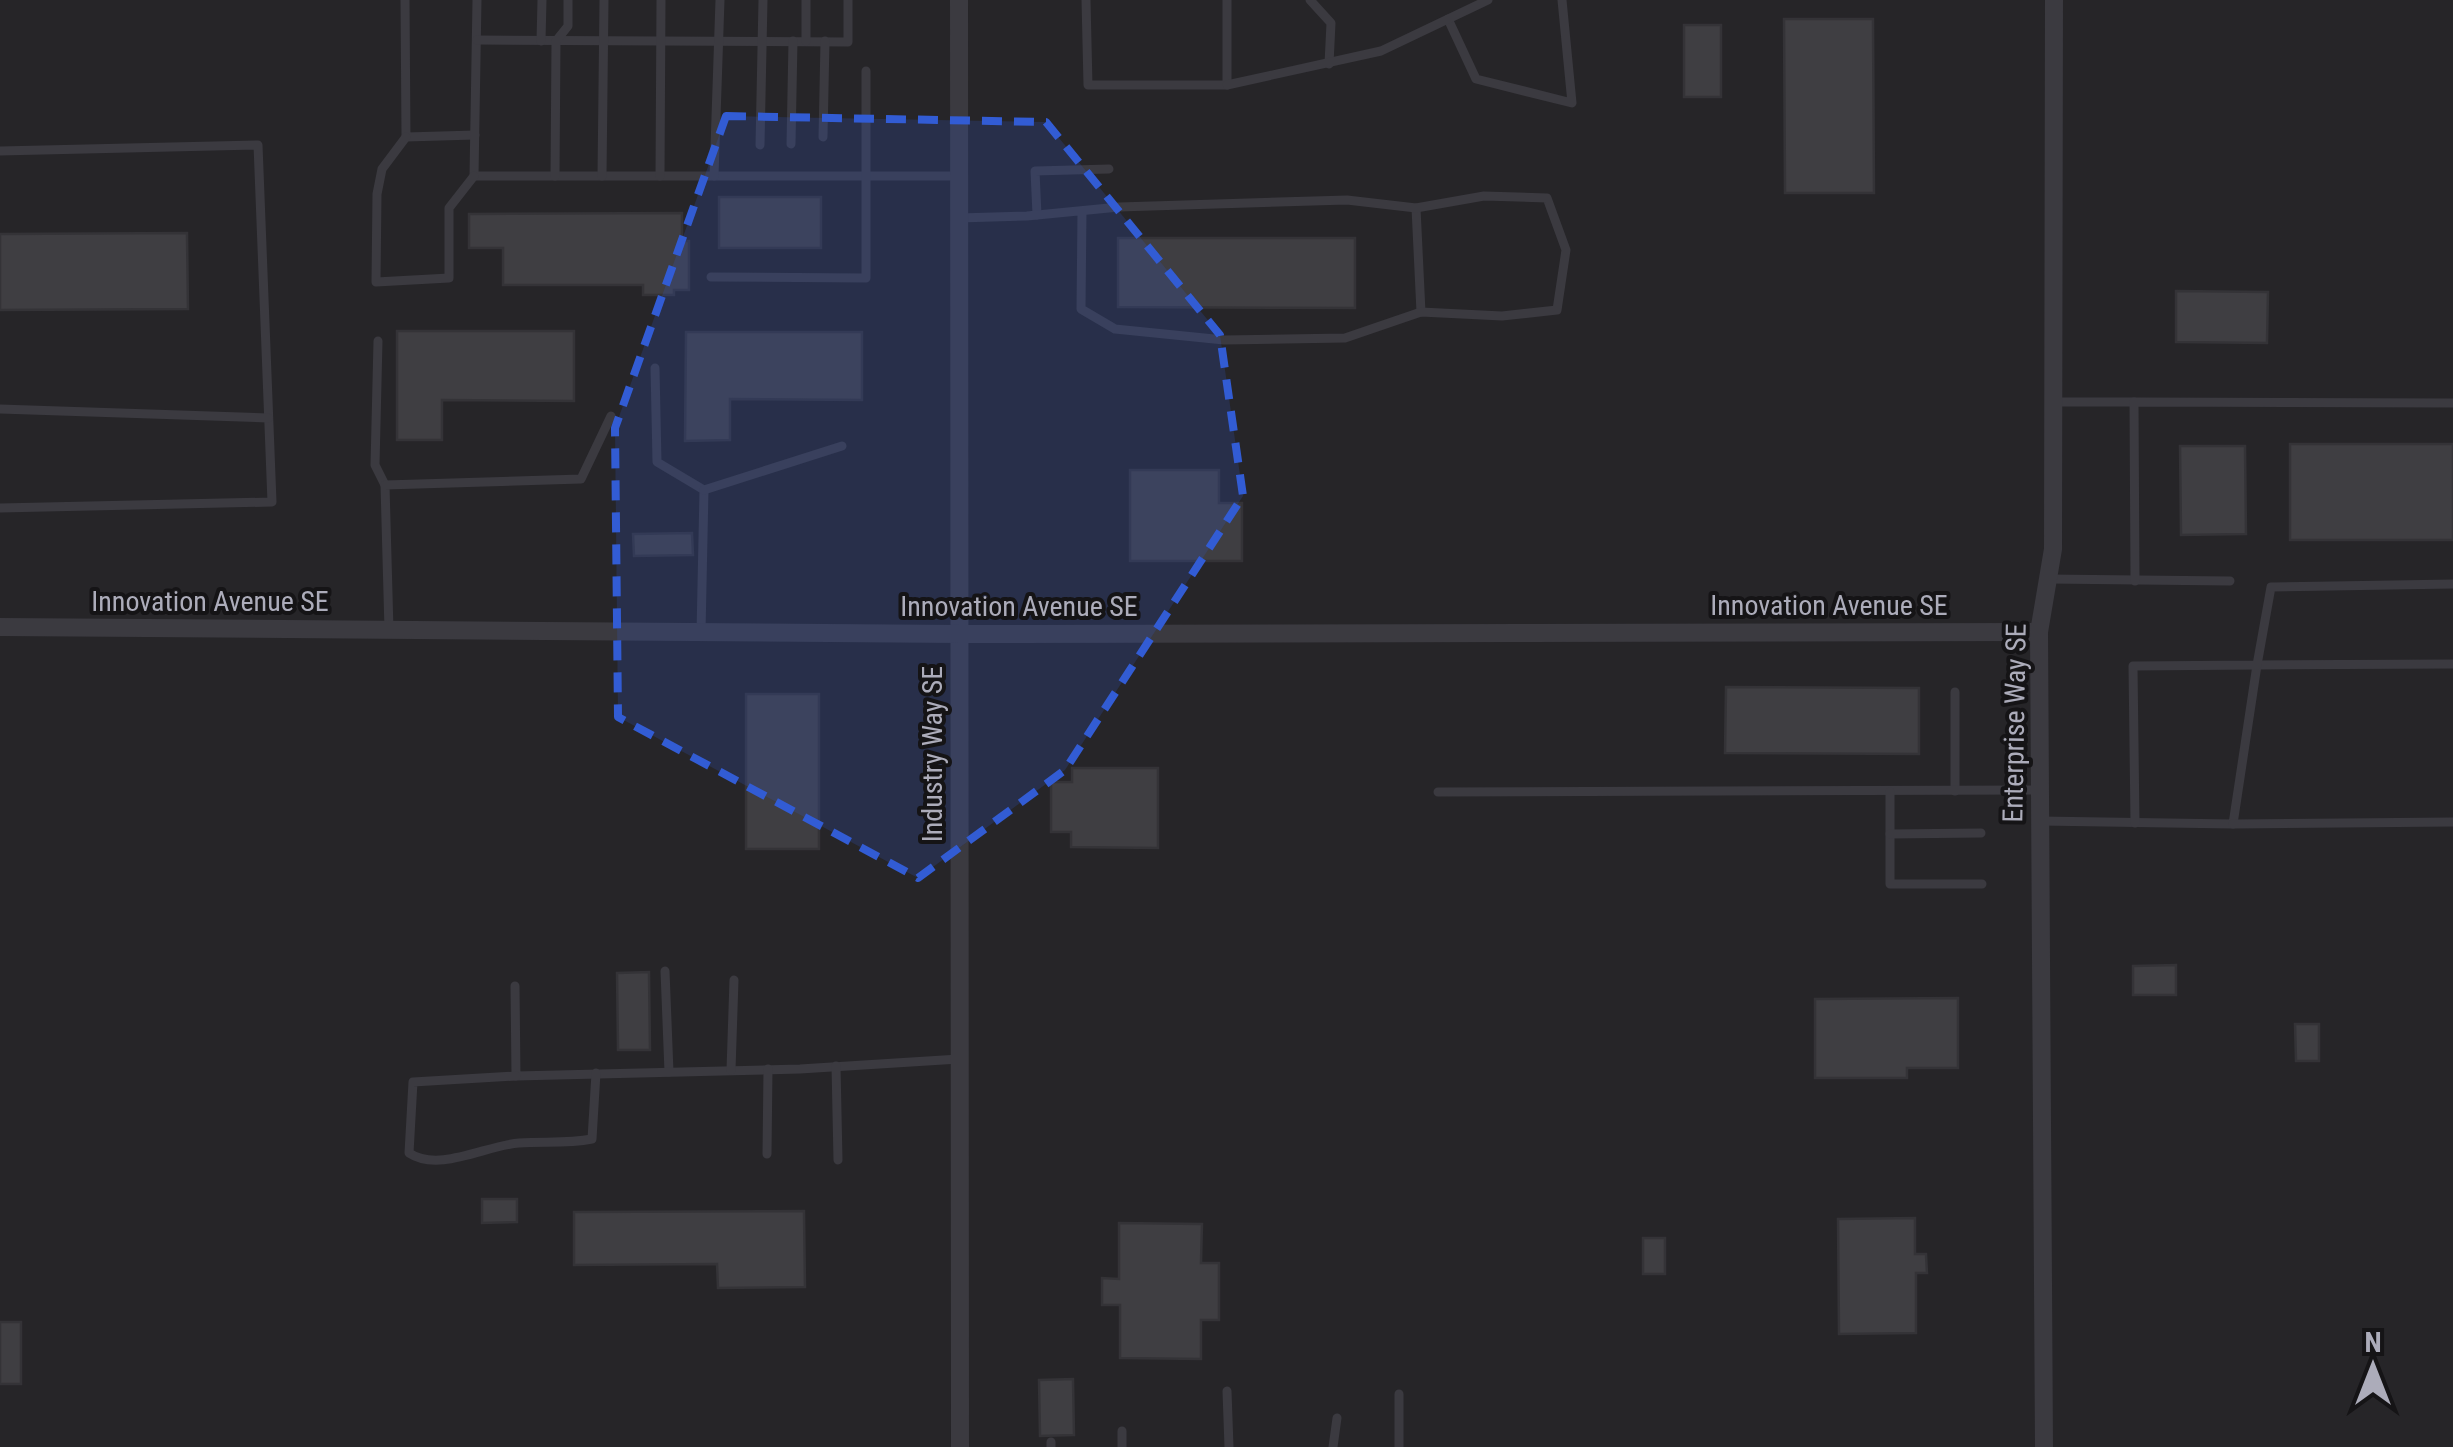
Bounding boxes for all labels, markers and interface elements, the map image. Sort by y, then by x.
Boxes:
street label: Innovation Avenue SE [91,585,329,618]
street label: Innovation Avenue SE [1710,589,1948,622]
street label: Innovation Avenue SE [900,590,1138,623]
street label: Enterprise Way SE [1996,623,2033,823]
street label: Industry Way SE [916,666,949,842]
north arrow [2323,1317,2423,1417]
text: N [2364,1326,2382,1359]

